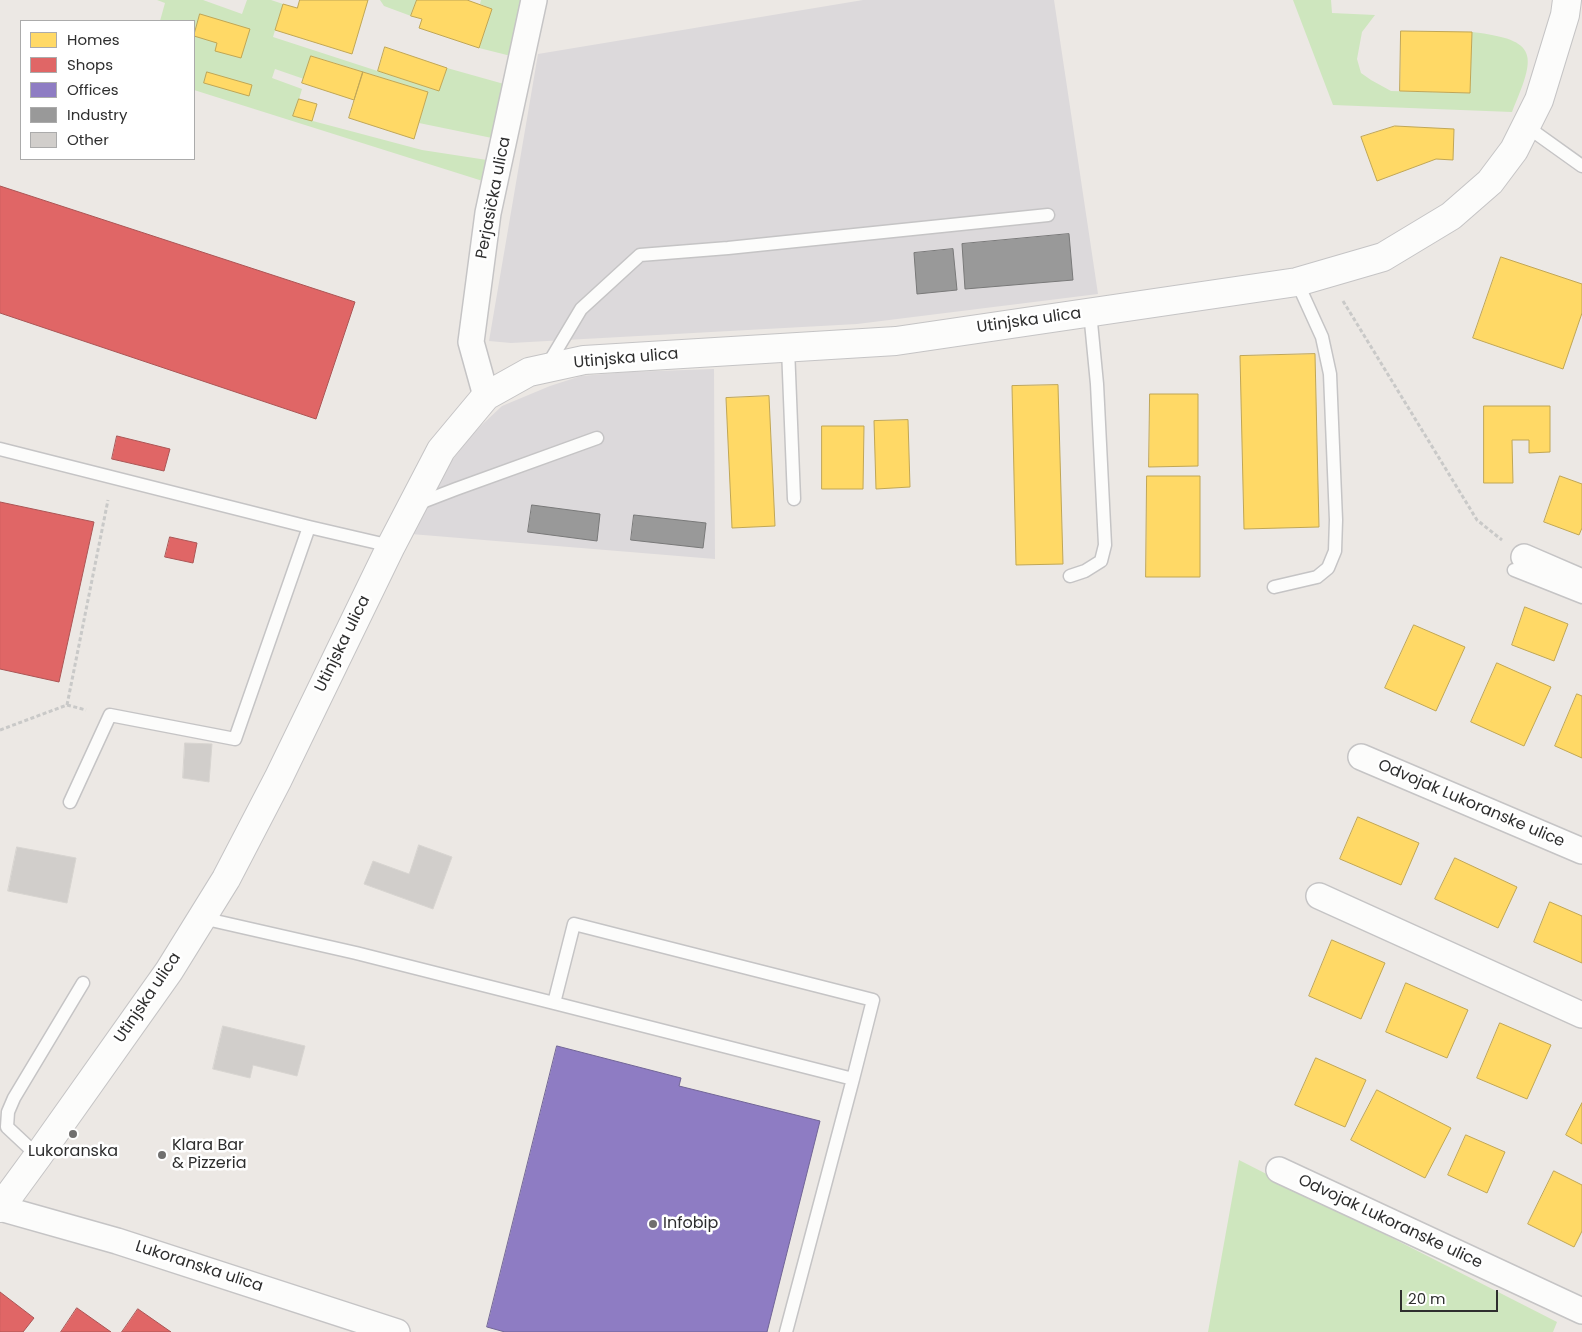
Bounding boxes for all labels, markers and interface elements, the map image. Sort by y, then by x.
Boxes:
legend [20,20,195,160]
text: Homes [67,29,120,50]
text: Shops [67,54,113,75]
text: Offices [67,79,119,100]
text: Industry [67,104,127,125]
text: Other [67,129,109,150]
street label: Perjasička ulica [473,135,515,261]
street label: Utinjska ulica [976,304,1082,338]
street label: Utinjska ulica [573,345,679,373]
street label: Utinjska ulica [311,593,375,695]
street label: Odvojak Lukoranske ulice [1375,756,1567,852]
street label: Utinjska ulica [111,949,185,1047]
marker: Lukoranska [67,1128,79,1140]
place label: Klara Bar & Pizzeria [172,1136,246,1174]
place label: Lukoranska [28,1142,118,1162]
marker: Klara Bar & Pizzeria [156,1149,168,1161]
street label: Odvojak Lukoranske ulice [1295,1171,1485,1273]
place label: Infobip [663,1214,718,1234]
marker: Infobip [647,1218,659,1230]
street label: Lukoranska ulica [133,1237,265,1297]
scale bar [1402,1280,1500,1312]
text: 20 m [1408,1288,1446,1309]

